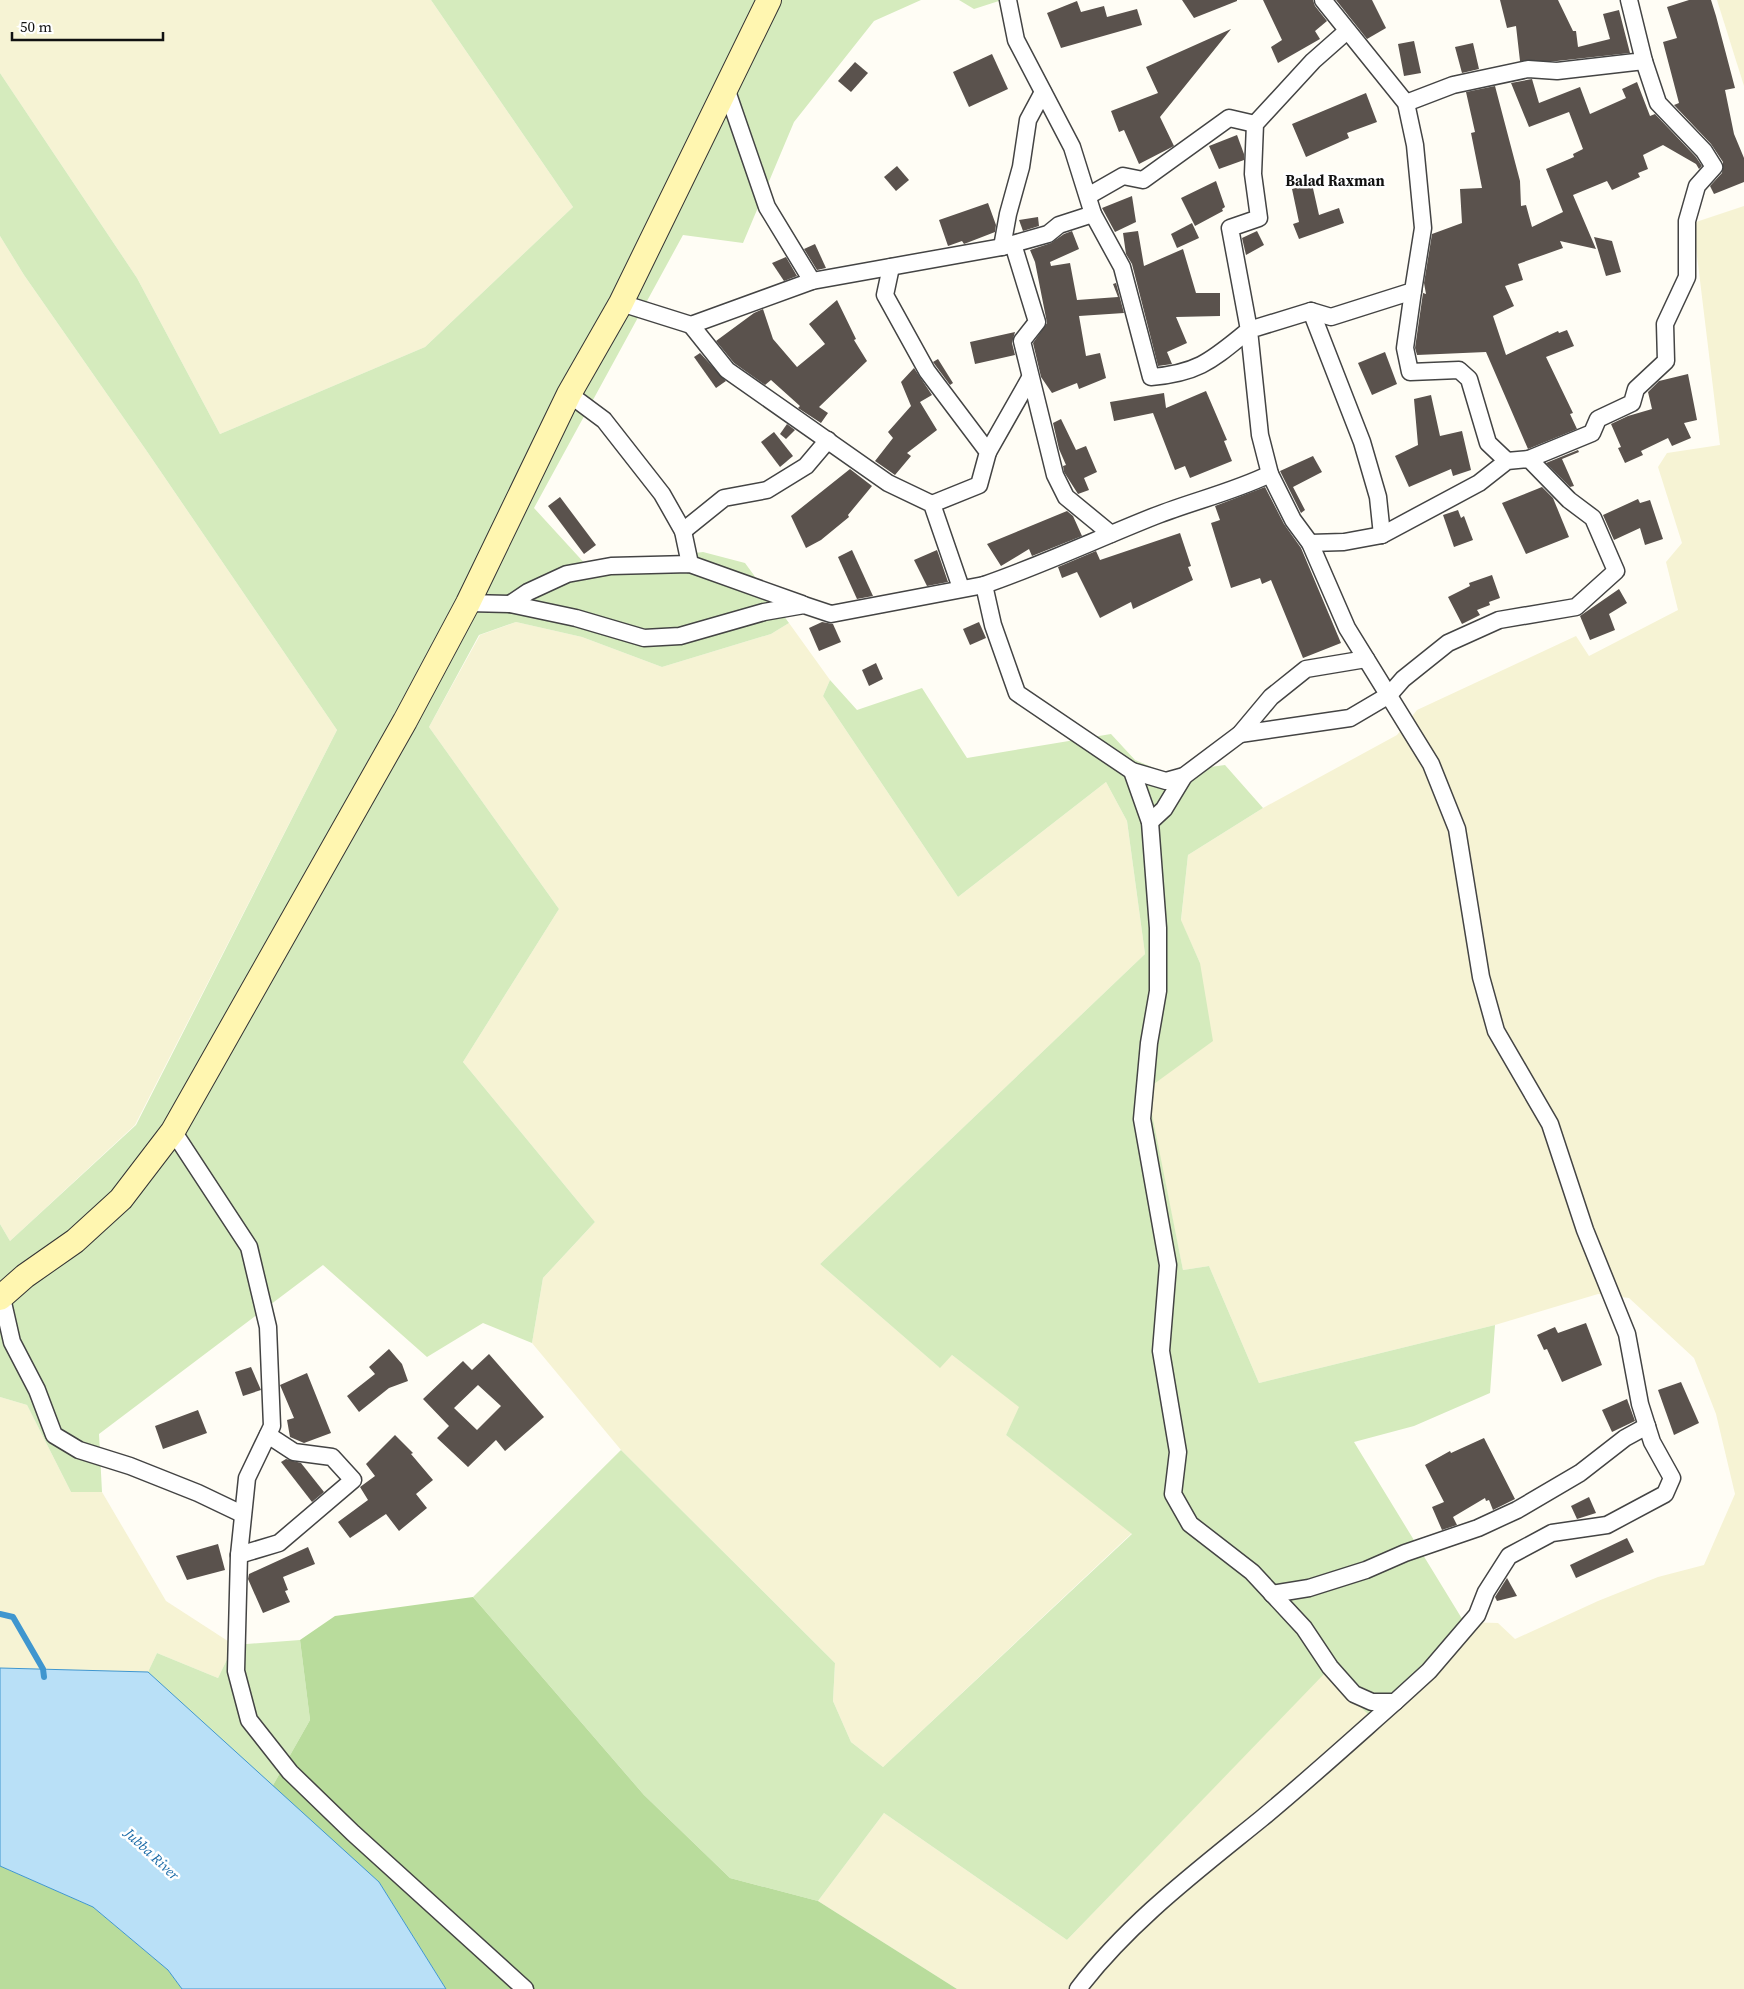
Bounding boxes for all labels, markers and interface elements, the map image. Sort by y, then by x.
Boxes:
scale bar [12,10,164,42]
text: 50 m [20,16,52,37]
district label: Balad Raxman [1285,170,1385,191]
water label: Jubba River [119,1822,184,1885]

